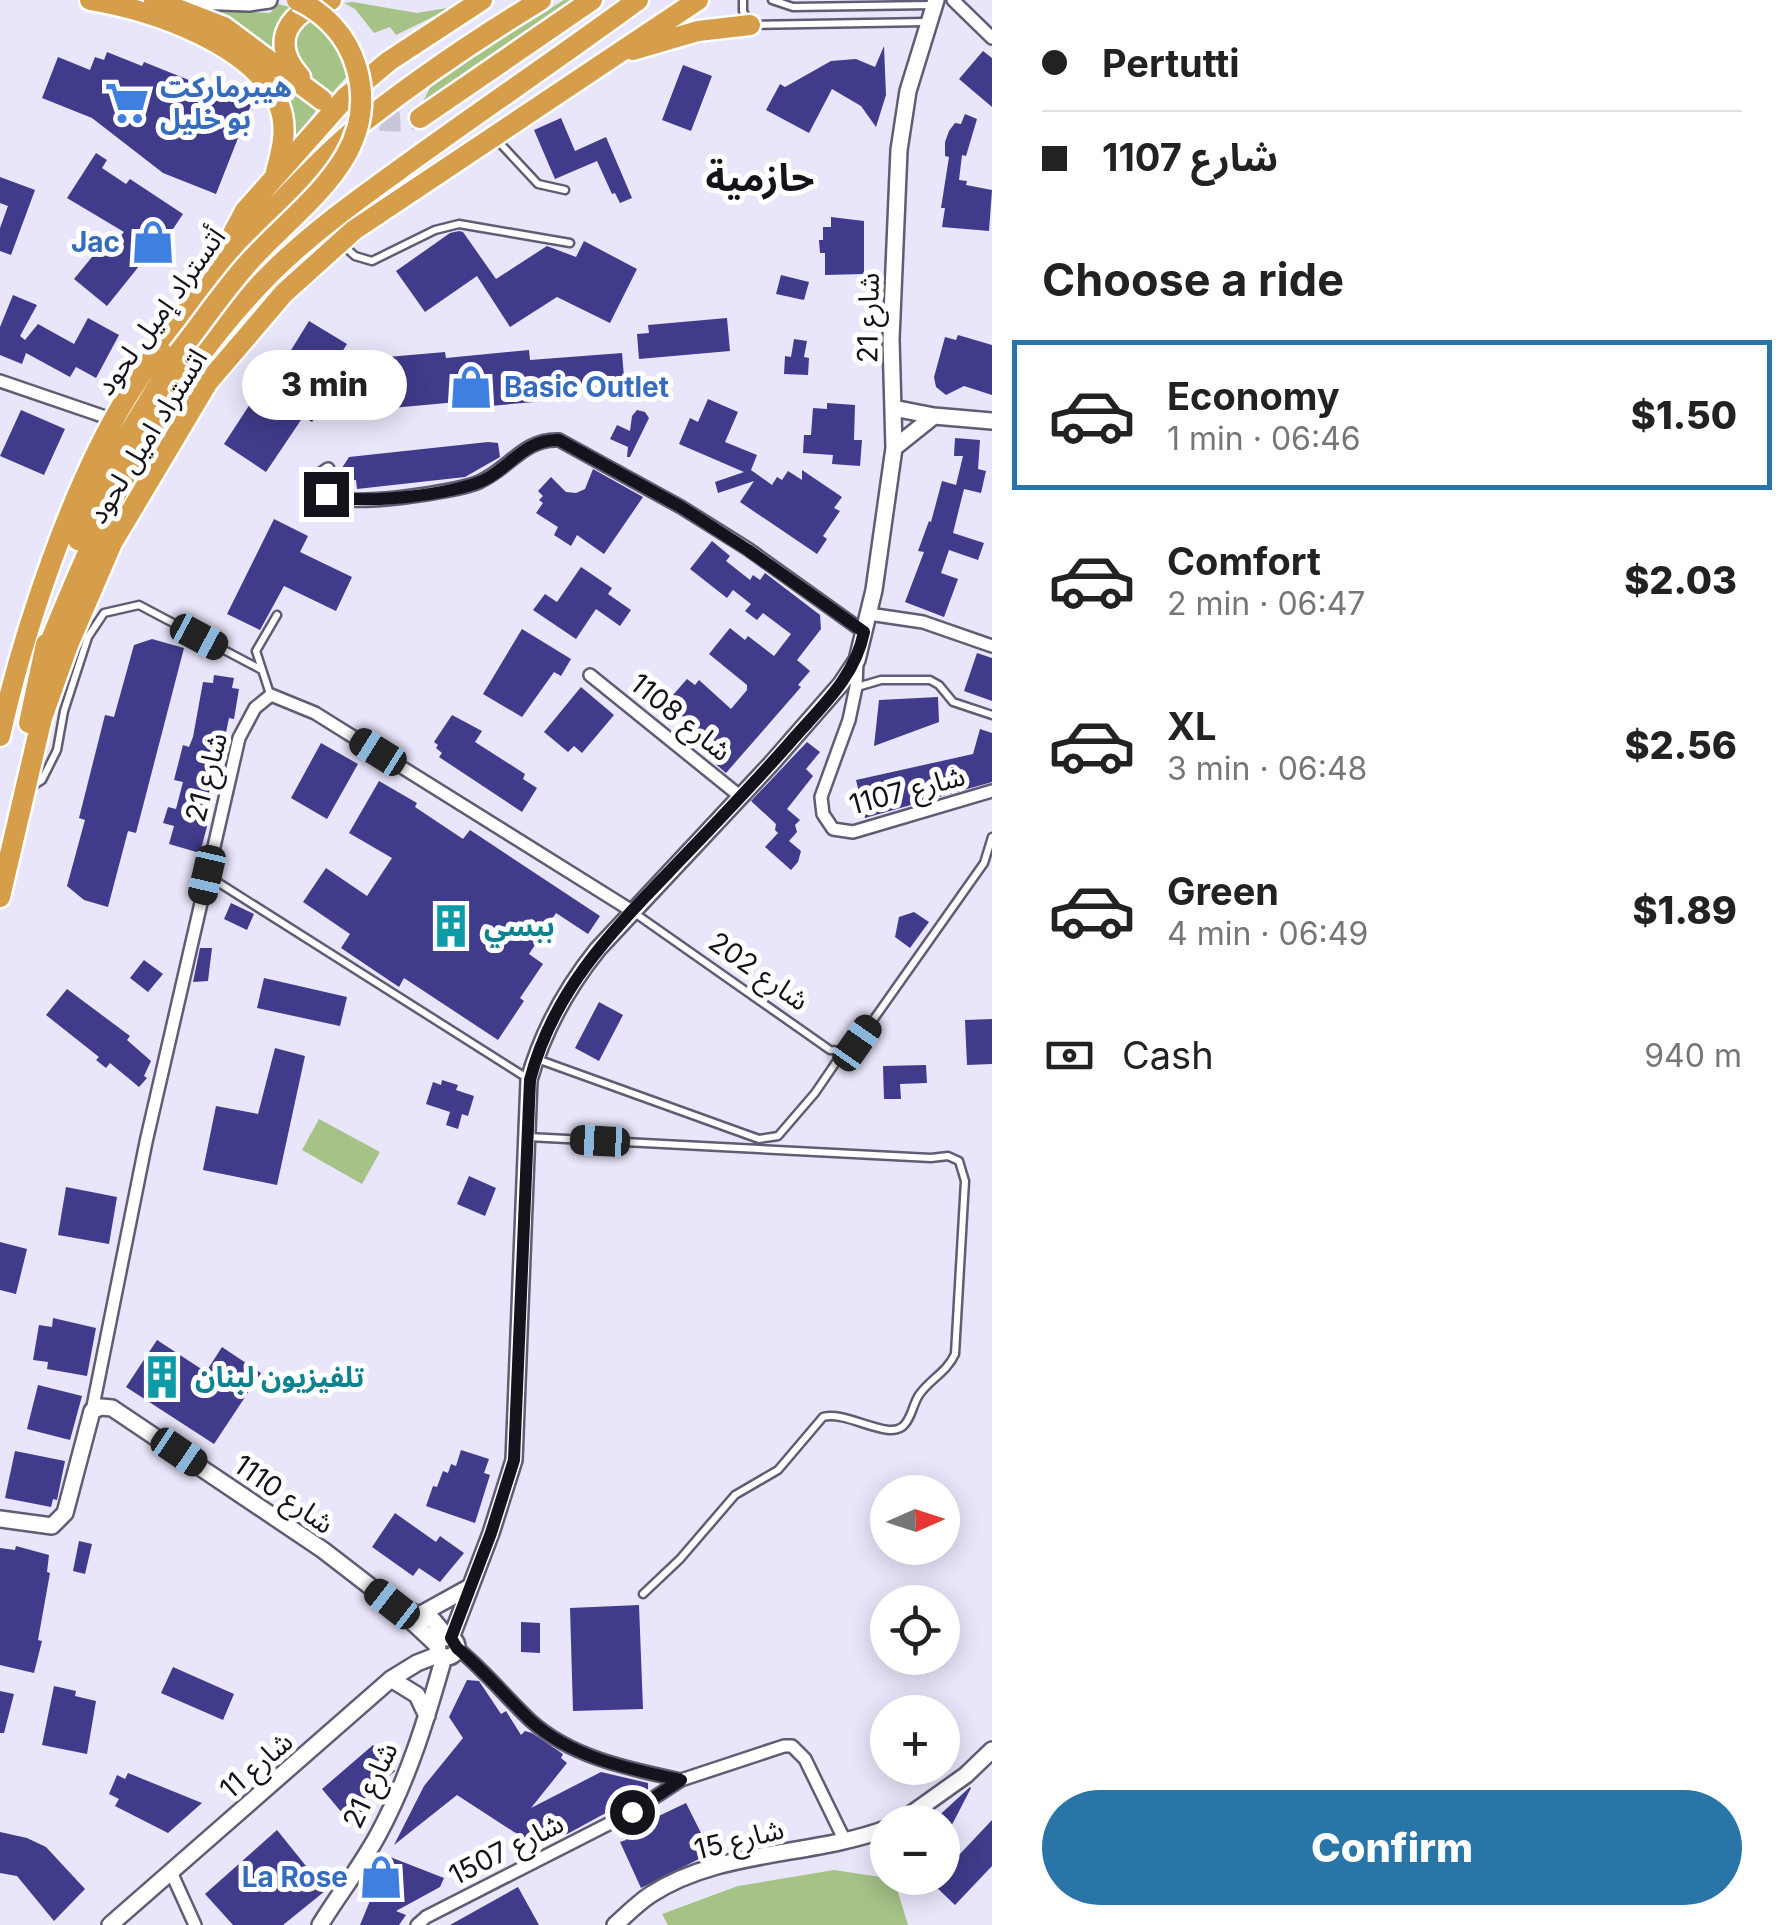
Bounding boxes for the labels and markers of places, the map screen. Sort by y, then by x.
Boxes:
place label: هيبرماركت بو خليل [160,70,292,136]
supermarket icon: هيبرماركت بو خليل [103,79,151,127]
shop icon: Jac [129,218,177,266]
place label: Jac [71,225,120,259]
shop icon: Basic Outlet [447,363,495,411]
place label: Basic Outlet [504,370,669,404]
building icon: ببسي [427,902,475,950]
place label: ببسي [484,909,555,948]
building icon: تلفيزيون لبنان [138,1353,186,1401]
place label: تلفيزيون لبنان [195,1360,364,1394]
shop icon: La Rose [357,1853,405,1901]
place label: La Rose [242,1860,348,1894]

